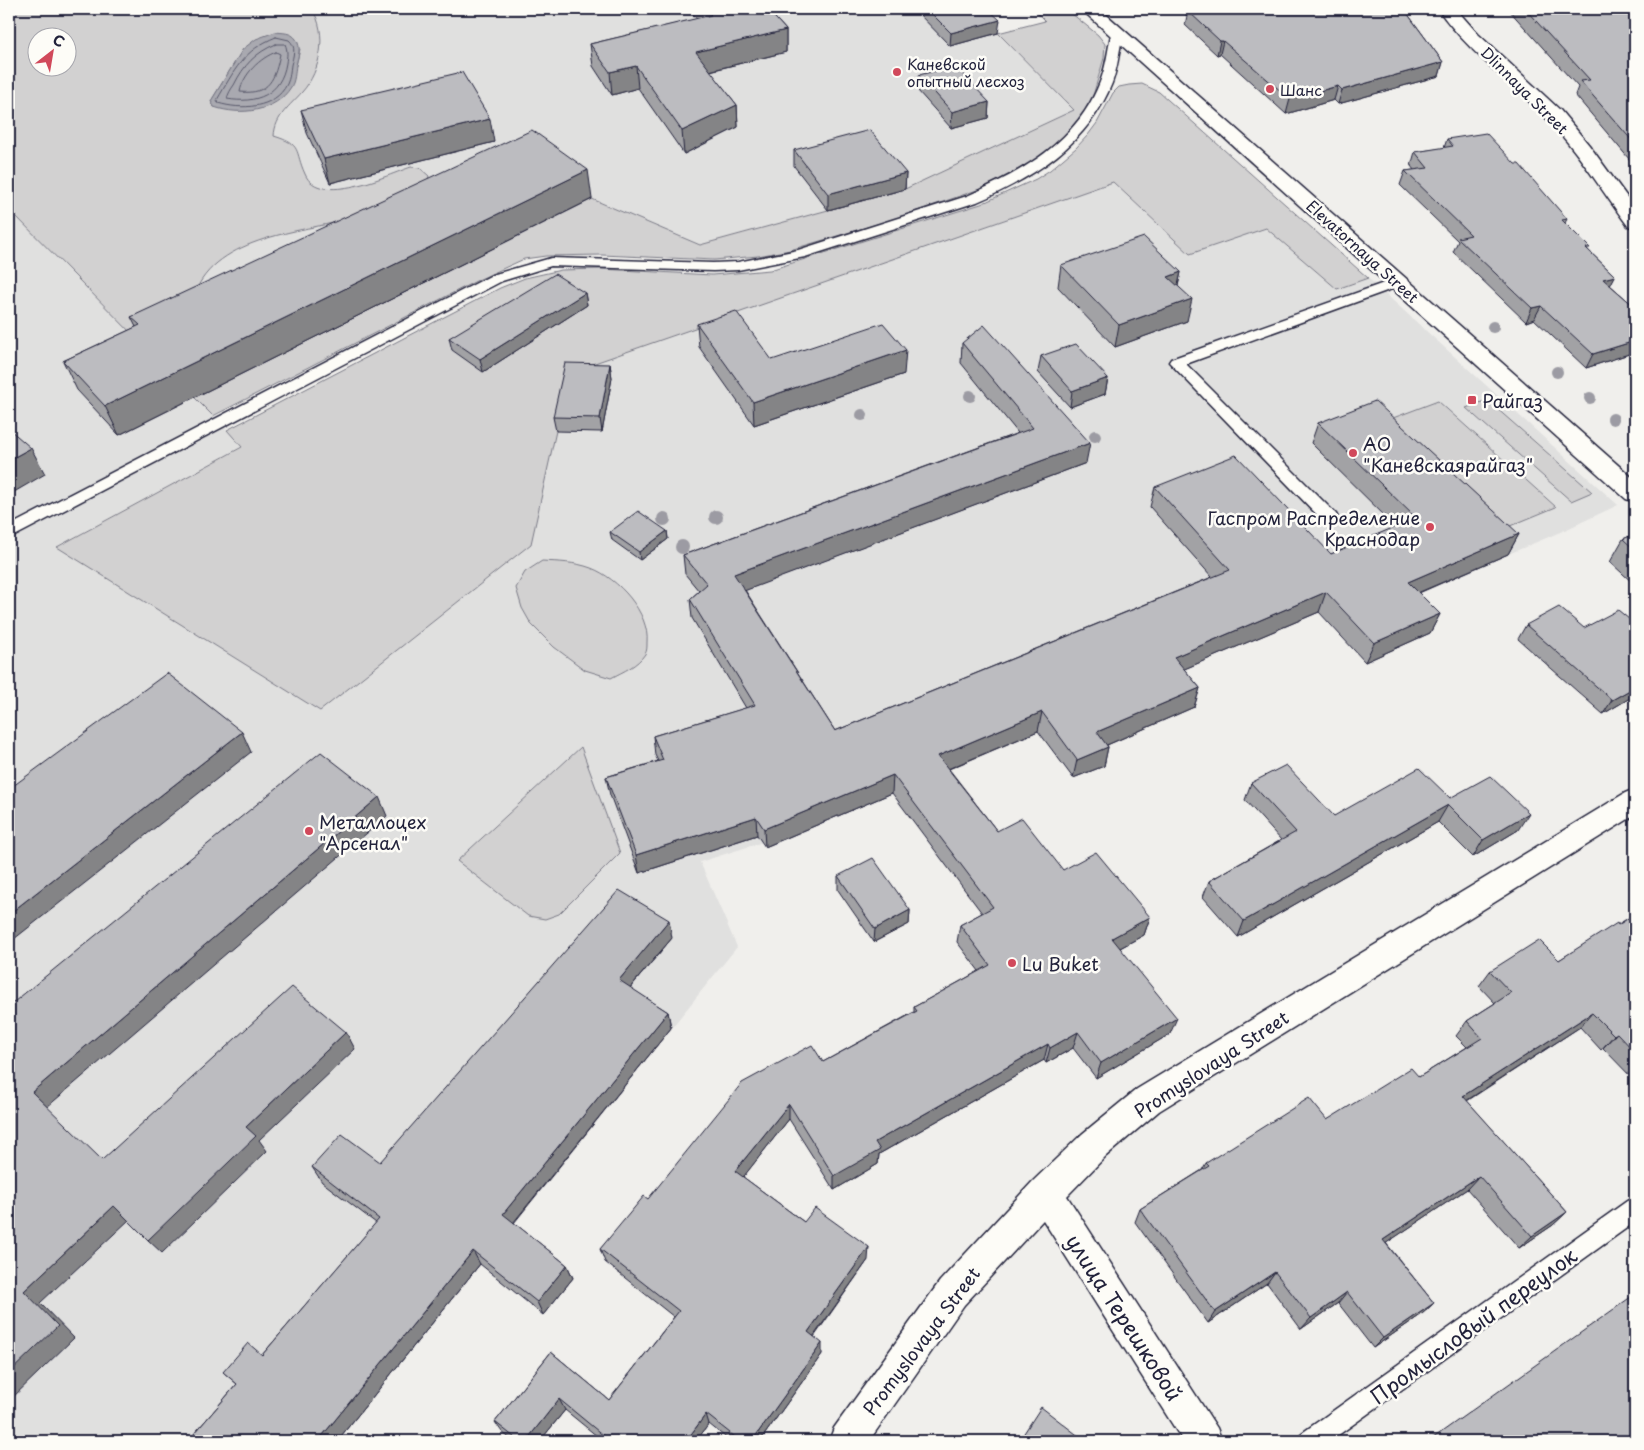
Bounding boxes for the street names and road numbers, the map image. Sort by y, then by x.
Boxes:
street label: Dlinnaya Street [1476,41,1574,139]
street label: Elevatornaya Street [1302,194,1424,308]
street label: Promyslovaya Street [1128,1004,1294,1124]
street label: улица Терешковой [1059,1227,1191,1407]
street label: Промысловый переулок [1363,1239,1583,1411]
street label: Promyslovaya Street [856,1261,986,1421]

